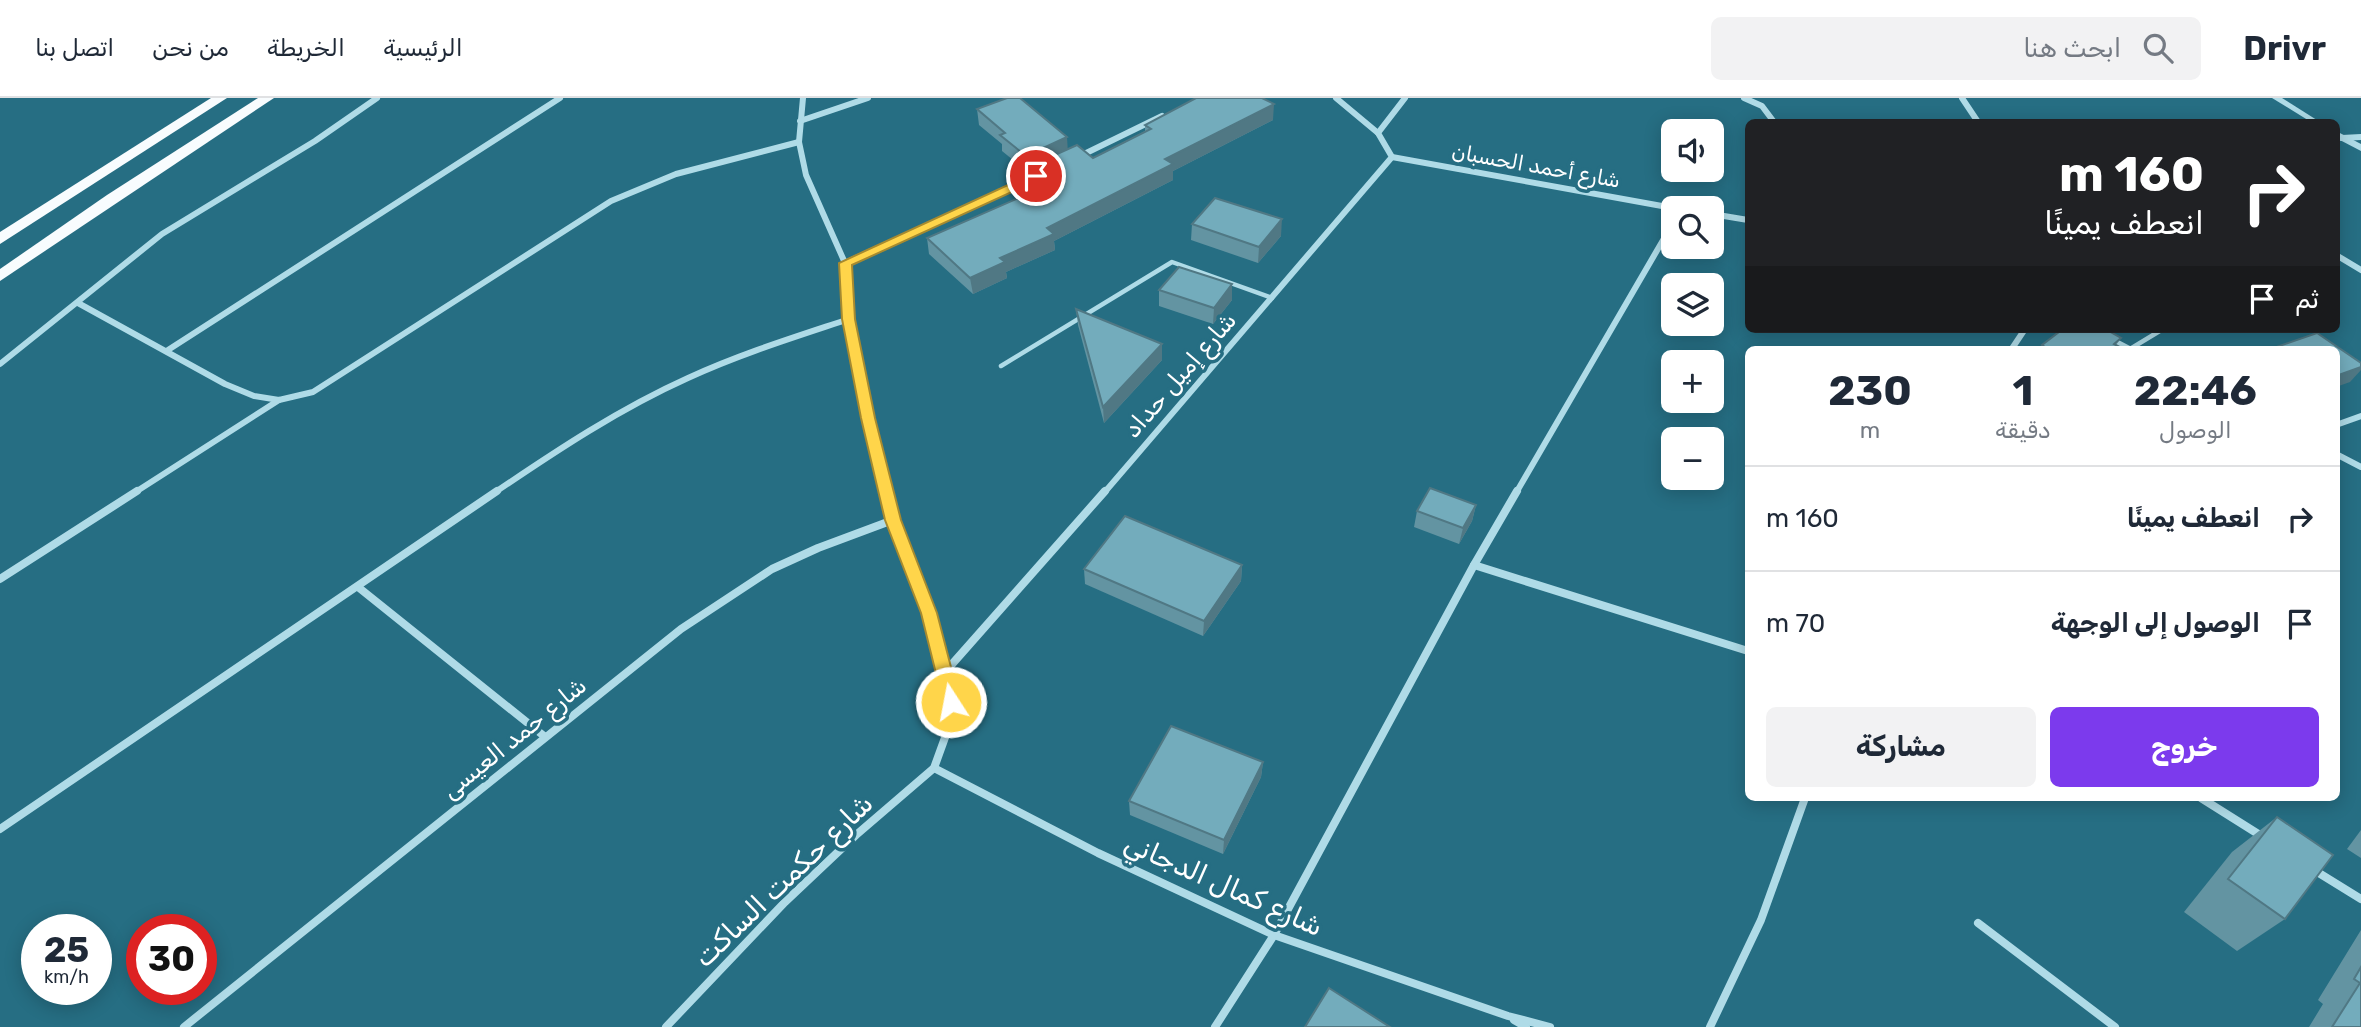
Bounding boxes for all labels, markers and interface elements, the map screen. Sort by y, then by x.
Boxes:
search box [1711,17,2201,80]
icon: search [2139,29,2177,67]
text: Drivr [2243,29,2326,68]
text: ابحث هنا [2023,33,2121,64]
text: اتصل بنا [35,34,114,62]
text: من نحن [152,34,229,62]
text: الخريطة [267,34,345,62]
text: الرئيسية [383,34,463,62]
map controls [1661,119,1724,490]
button: sound [1661,119,1724,182]
street label: شارع أحمد الحسبان [1449,138,1622,195]
text: 160 m [2059,145,2204,203]
pin [1006,146,1066,206]
icon: right [2228,147,2319,238]
icon: arrive [1017,157,1055,195]
button: search [1661,196,1724,259]
text: انعطف يمينًا [2044,204,2204,242]
button: layers [1661,273,1724,336]
icon: arrive [2243,280,2281,318]
text: ثم [2295,284,2319,315]
street label: شارع إميل حداد [1118,307,1244,445]
button: + [1661,350,1724,413]
text: 230 [1828,366,1912,416]
text: 1 [2012,366,2033,416]
text: 22:46 [2134,366,2257,416]
text: m [1860,416,1880,444]
text: دقيقة [1995,416,2051,444]
text: الوصول [2159,416,2232,444]
button: − [1661,427,1724,490]
icon: right [2281,500,2319,538]
text: 160 m [1766,503,1839,534]
text: انعطف يمينًا [2127,503,2260,534]
icon: arrive [2281,605,2319,643]
text: 70 m [1766,608,1825,639]
text: الوصول إلى الوجهة [2051,608,2260,639]
position arrow [914,665,988,739]
street label: شارع حمد العيسى [436,671,593,806]
button: مشاركة [1766,707,2036,787]
button: خروج [2050,707,2319,787]
street label: شارع حكمت الساكت [687,787,882,976]
street label: شارع كمال الدجاني [1117,826,1328,948]
speed limit sign: 30 [126,914,217,1005]
text: 25 [44,929,89,971]
text: km/h [44,966,89,988]

